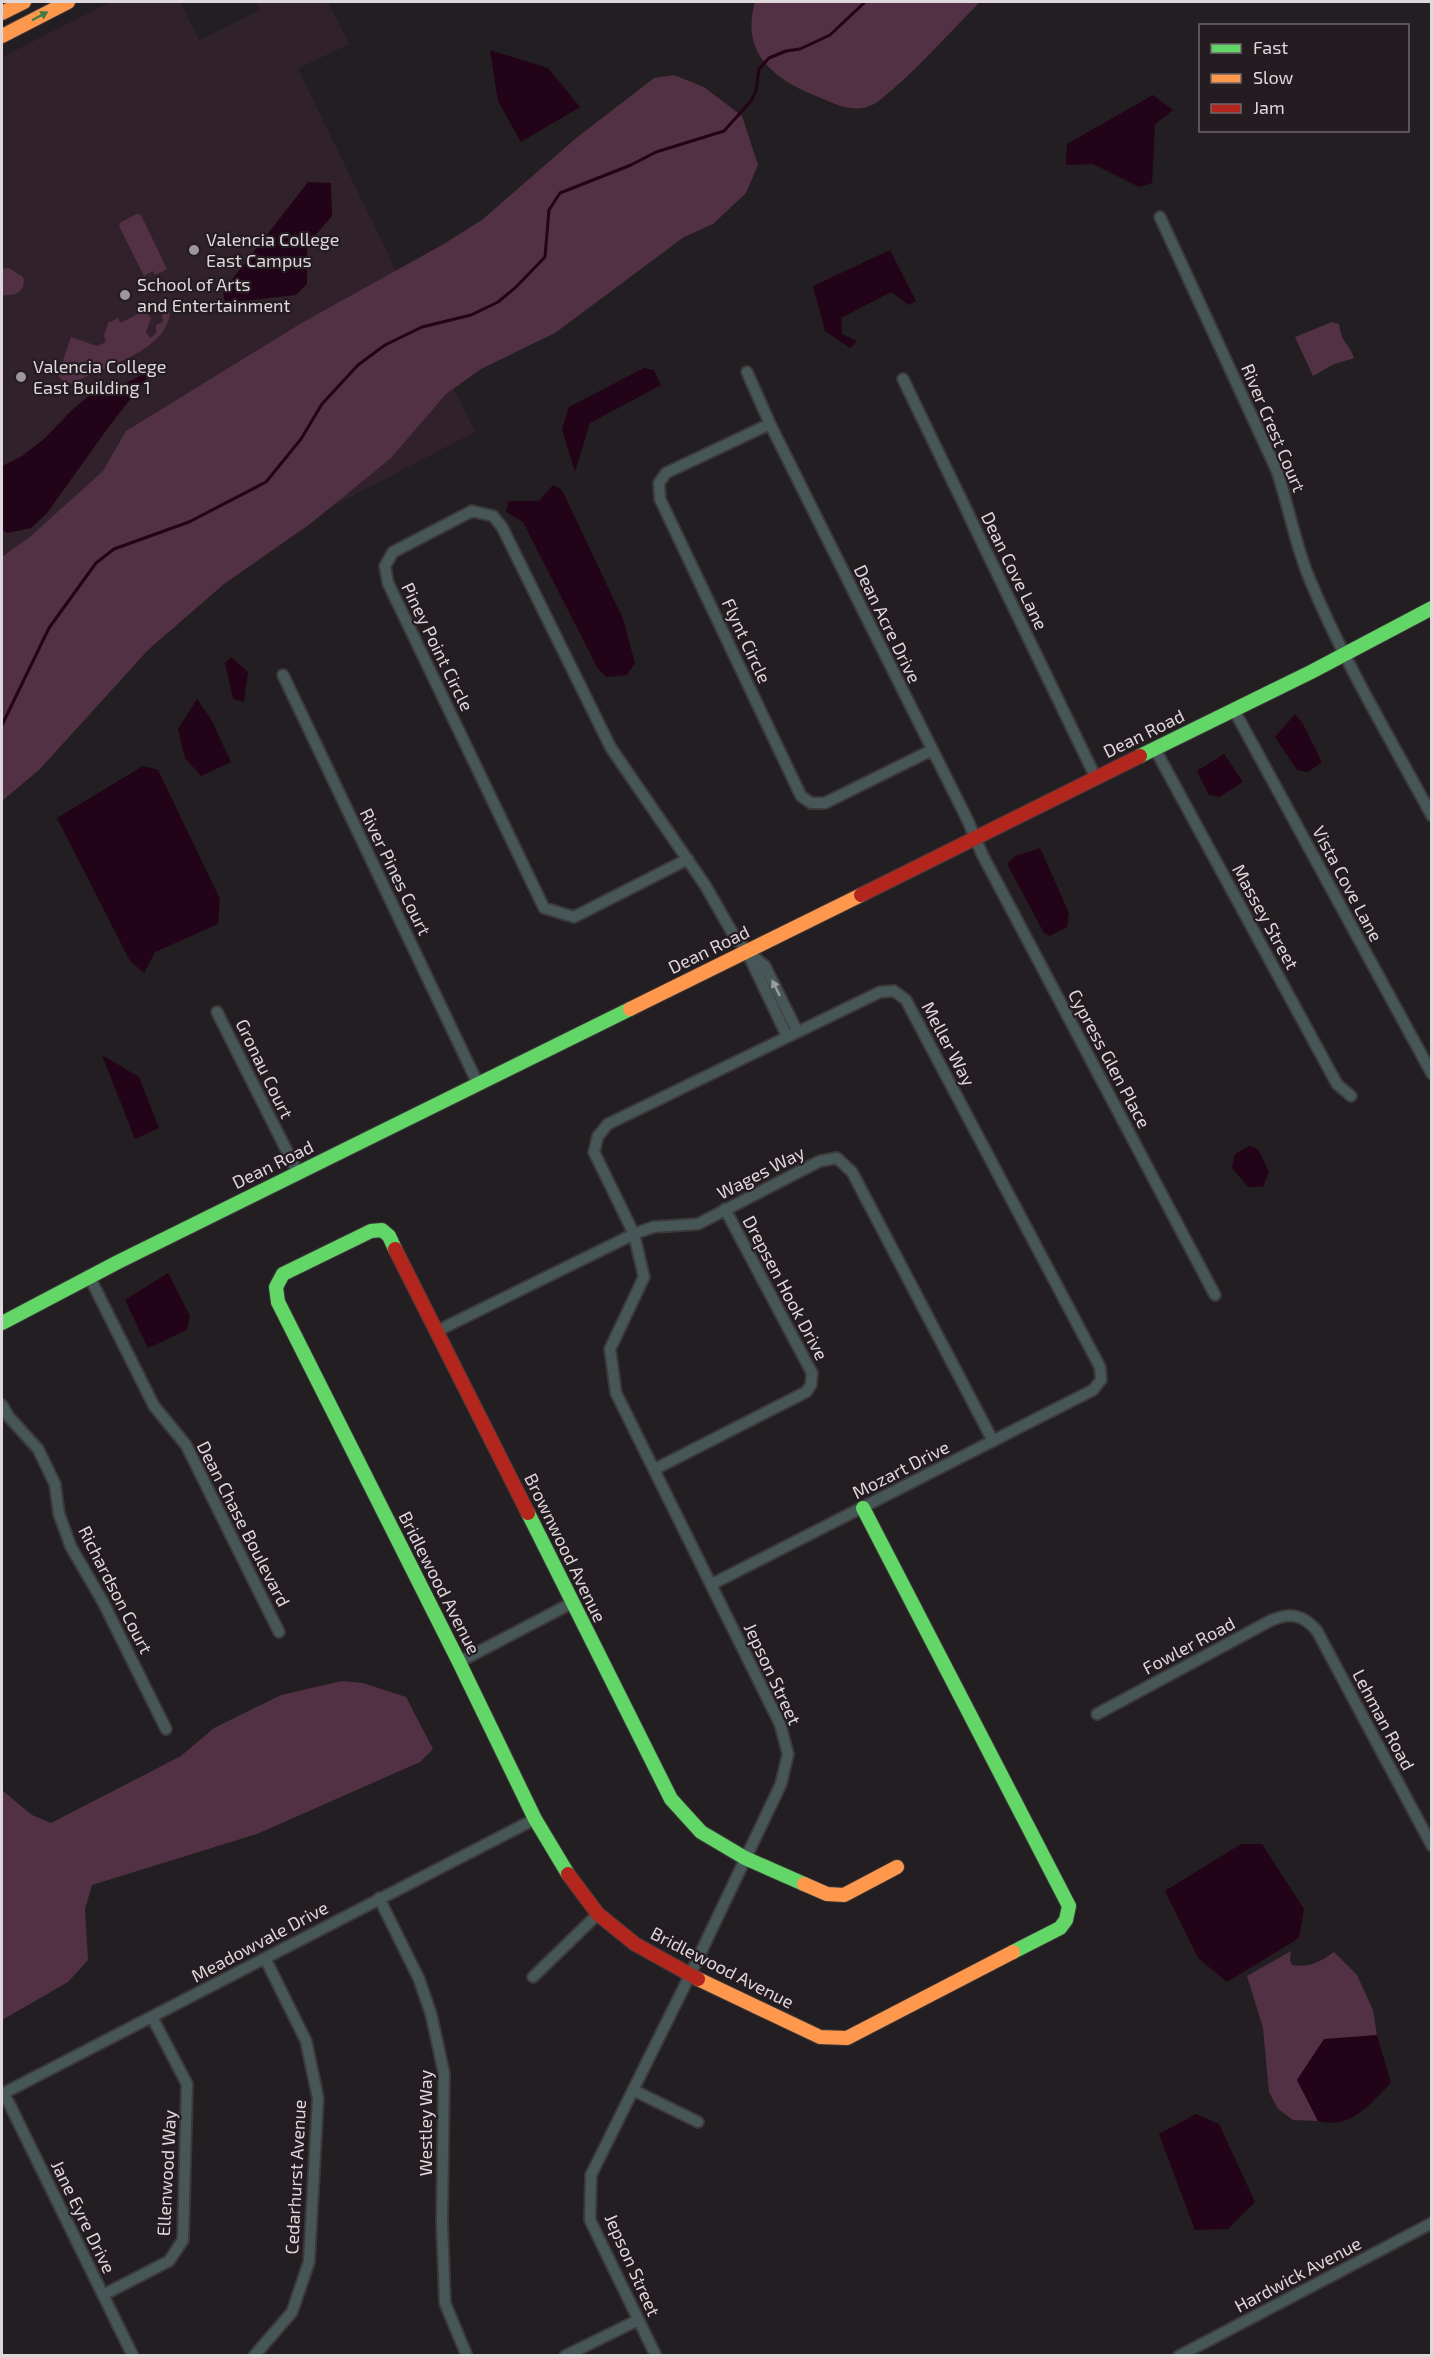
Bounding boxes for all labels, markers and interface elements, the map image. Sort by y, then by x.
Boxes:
one-way arrow [31,11,48,21]
legend [1199,24,1409,132]
text: Fast [1253,36,1288,58]
text: Slow [1253,66,1294,88]
text: Jam [1253,96,1285,118]
place label: Valencia College East Campus [206,228,339,271]
marker: Valencia College East Campus [187,243,201,257]
place label: School of Arts and Entertainment [137,273,291,316]
marker: School of Arts and Entertainment [118,288,132,302]
place label: Valencia College East Building 1 [33,355,166,398]
street label: River Crest Court [1237,360,1311,495]
marker: Valencia College East Building 1 [14,370,28,384]
street label: Dean Cove Lane [977,508,1053,633]
street label: Dean Acre Drive [850,561,926,686]
street label: Piney Point Circle [397,579,479,714]
street label: Flynt Circle [718,595,776,686]
street label: Dean Road [1099,704,1188,762]
street label: River Pines Court [356,804,436,939]
street label: Vista Cove Lane [1308,822,1388,945]
street label: Massey Street [1228,860,1304,973]
street label: Dean Road [664,920,753,978]
one-way arrow [771,979,781,996]
street label: Cypress Glen Place [1064,985,1156,1132]
street label: Meller Way [917,997,981,1090]
street label: Gronau Court [231,1015,299,1122]
street label: Dean Road [228,1135,317,1193]
street label: Wages Way [713,1140,809,1204]
street label: Drepsen Hook Drive [738,1211,833,1364]
street label: Mozart Drive [848,1435,953,1503]
street label: Dean Chase Boulevard [193,1437,295,1610]
street label: Brownwood Avenue [520,1469,612,1626]
street label: Bridlewood Avenue [394,1507,485,1658]
street label: Richardson Court [74,1522,158,1657]
street label: Fowler Road [1138,1612,1239,1679]
street label: Jepson Street [740,1619,806,1728]
street label: Lehman Road [1348,1665,1420,1774]
street label: Meadowvale Drive [187,1896,332,1986]
street label: Bridlewood Avenue [647,1922,798,2013]
street label: Westley Way [414,2069,436,2176]
street label: Cedarhurst Avenue [280,2099,310,2255]
street label: Ellenwood Way [152,2109,180,2237]
street label: Jane Eyre Drive [47,2156,121,2277]
street label: Jepson Street [600,2210,665,2319]
street label: Hardwick Avenue [1230,2231,1365,2317]

